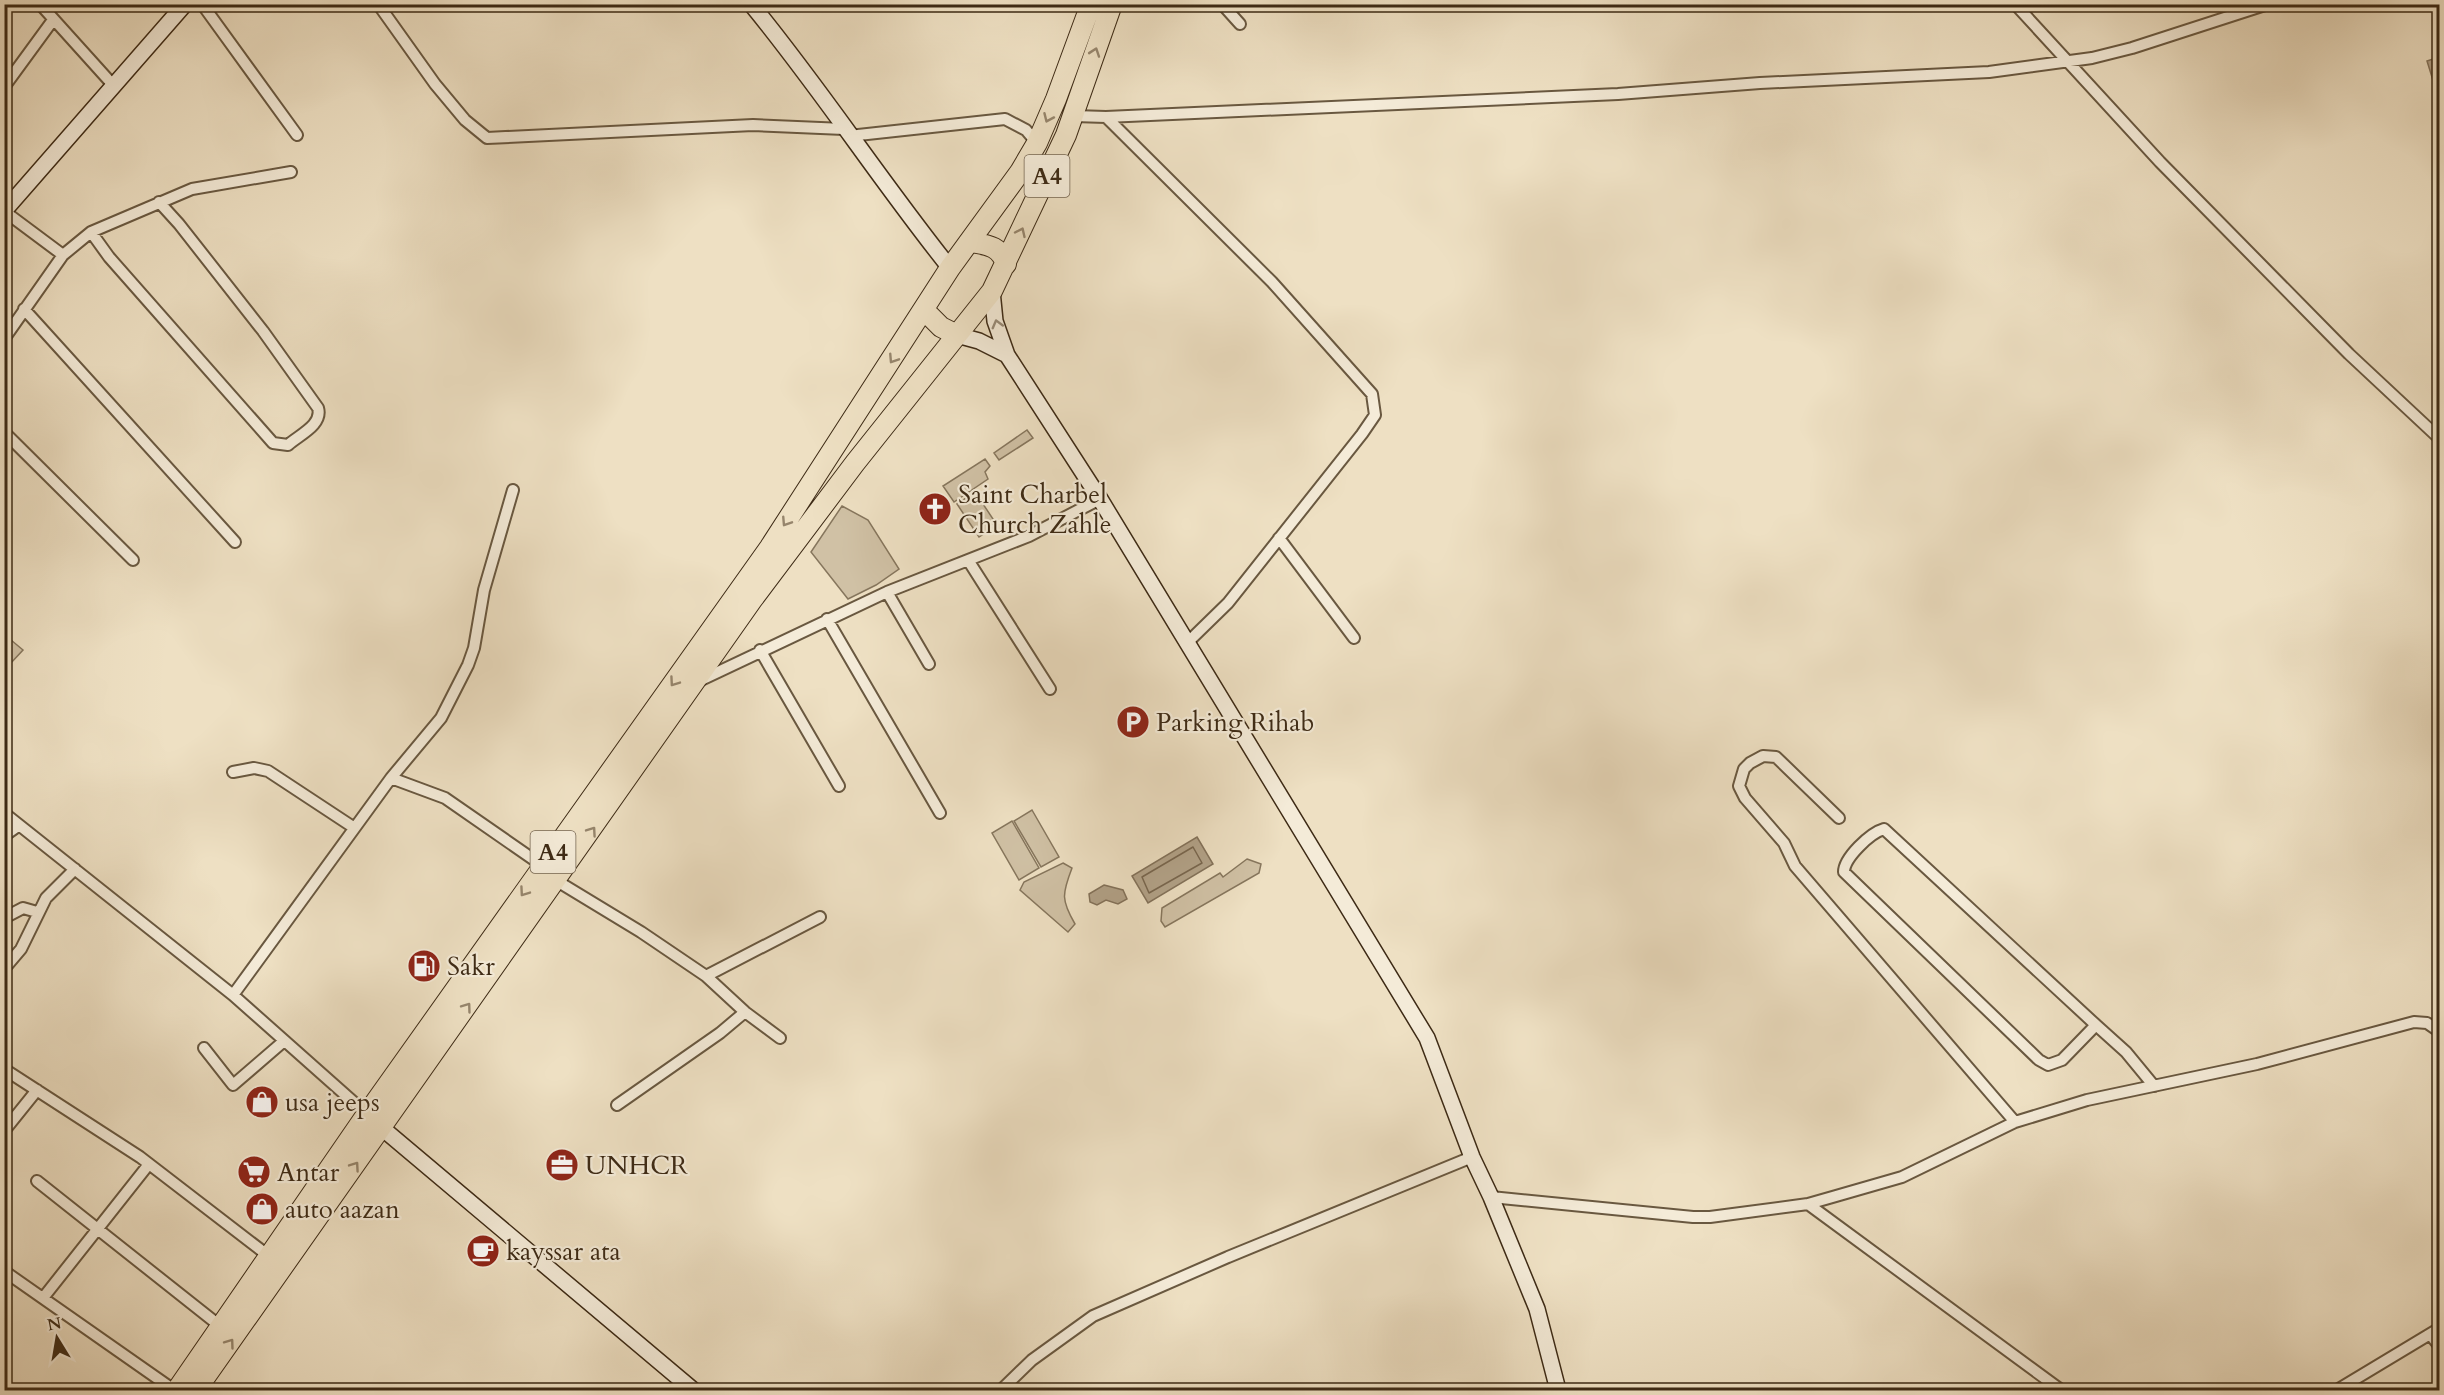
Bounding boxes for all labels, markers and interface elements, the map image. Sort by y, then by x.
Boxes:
one-way arrow [1088,47,1101,58]
one-way arrow [1043,112,1055,123]
road number: A4 [1024,155,1070,197]
one-way arrow [1013,228,1025,239]
one-way arrow [991,319,1004,329]
one-way arrow [889,352,900,363]
place label: Saint Charbel Church Zahle [958,477,1111,542]
church icon: Saint Charbel Church Zahle [917,491,953,527]
one-way arrow [782,515,793,526]
one-way arrow [670,675,681,686]
parking icon: Parking Rihab [1115,704,1151,740]
place label: Parking Rihab [1156,705,1314,740]
one-way arrow [585,826,596,837]
road number: A4 [530,831,576,873]
one-way arrow [520,885,531,896]
fuel station icon: Sakr [406,948,442,984]
place label: Sakr [447,949,495,984]
one-way arrow [460,1002,471,1013]
shop icon: usa jeeps [244,1084,280,1120]
place label: usa jeeps [285,1085,380,1120]
office icon: UNHCR [544,1147,580,1183]
place label: UNHCR [585,1148,688,1183]
supermarket icon: Antar [236,1154,272,1190]
place label: Antar [277,1155,340,1190]
one-way arrow [348,1162,359,1173]
shop icon: auto aazan [244,1191,280,1227]
place label: auto aazan [285,1192,400,1227]
cafe icon: kayssar ata [465,1233,501,1269]
place label: kayssar ata [506,1234,621,1269]
north arrow [27,1308,87,1368]
text: N [45,1312,63,1336]
one-way arrow [223,1338,234,1349]

